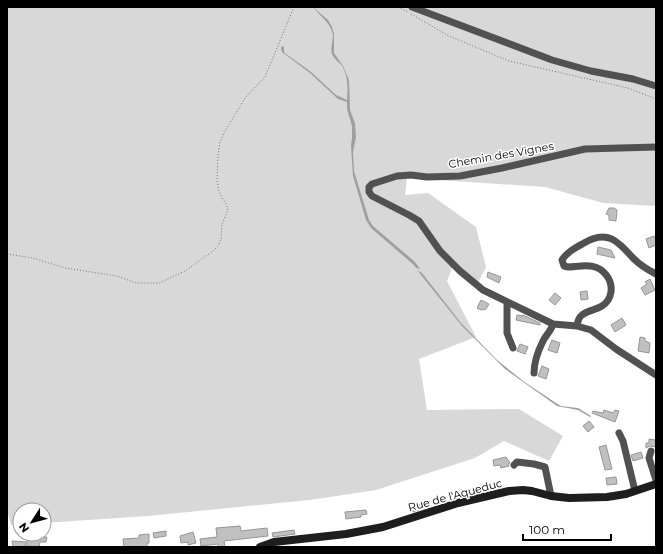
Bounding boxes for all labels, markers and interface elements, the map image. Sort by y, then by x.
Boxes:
street label: Chemin des Vignes [447,139,555,171]
street label: Rue de l'Aqueduc [406,476,504,514]
north arrow [12,502,52,542]
scale bar [523,516,611,542]
text: N [16,520,32,536]
text: 100 m [529,522,565,537]

